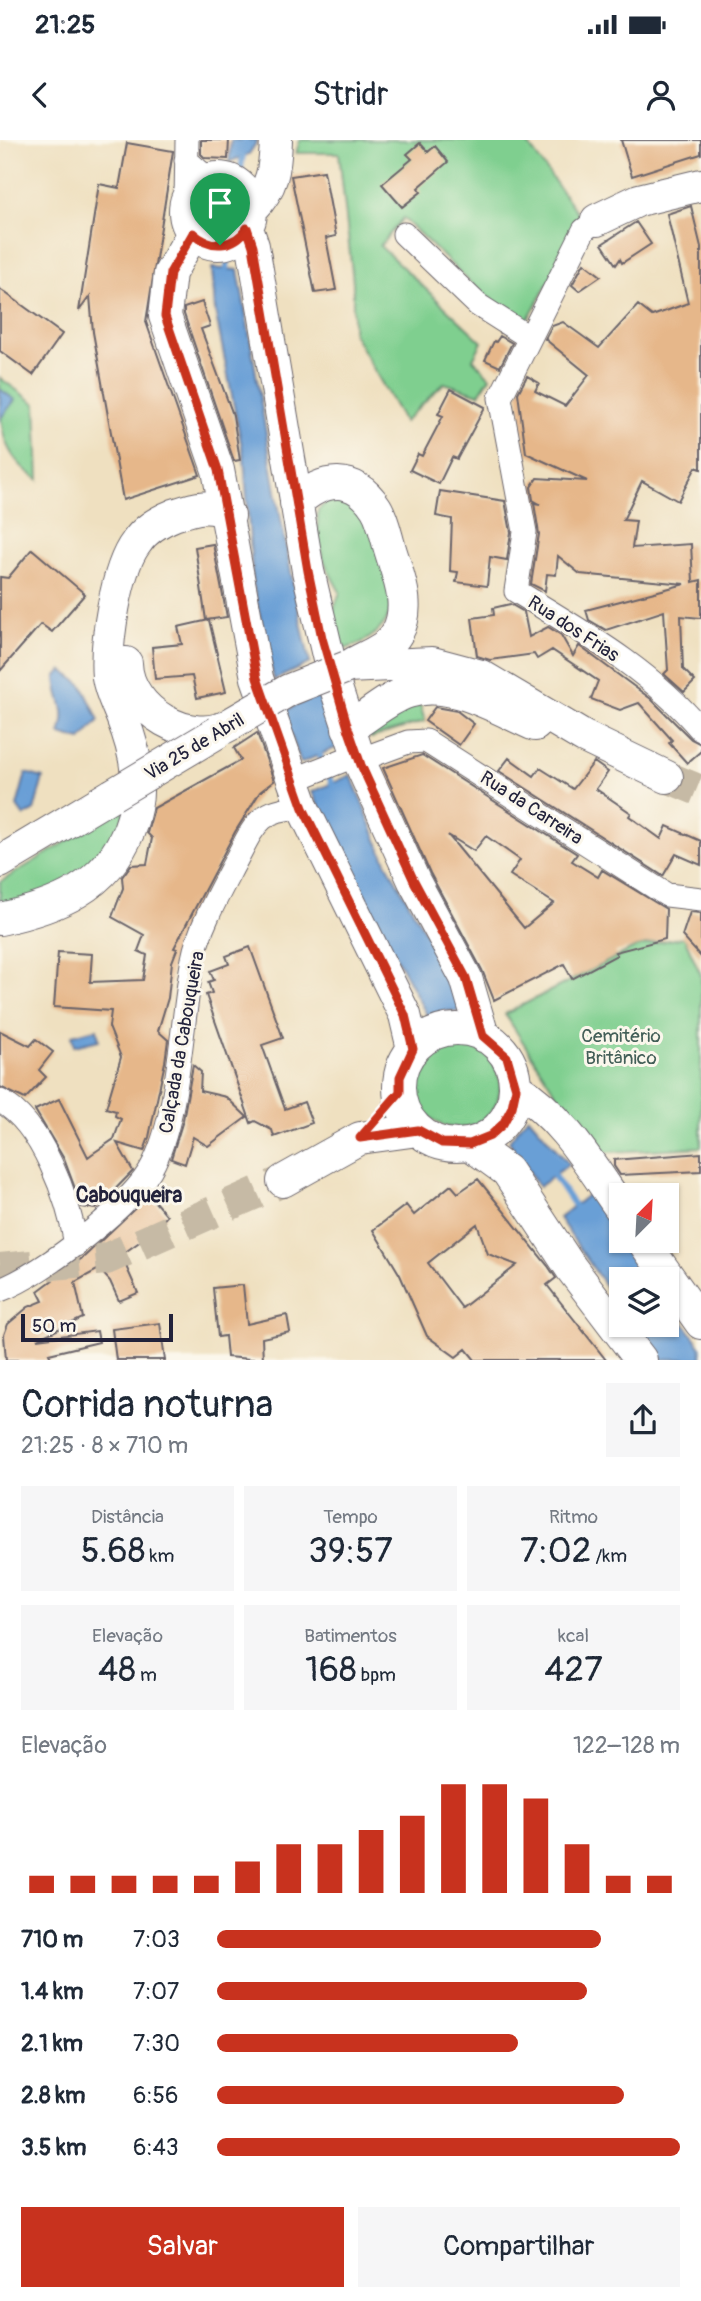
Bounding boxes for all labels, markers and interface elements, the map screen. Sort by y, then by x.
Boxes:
text: 21:25 [35,9,95,41]
text: Stridr [313,75,388,115]
icon: back [21,76,59,114]
icon: person [642,76,680,114]
pin [190,173,250,245]
icon: arrive [201,184,239,222]
street label: Rua dos Frias [523,590,624,668]
street label: Via 25 de Abril [140,708,249,786]
street label: Rua da Carreira [475,766,588,850]
street label: Calçada da Cabouqueira [154,949,210,1135]
park label: Cemitério Britânico [581,1024,661,1070]
district label: Cabouqueira [76,1182,183,1209]
north arrow [609,1183,679,1253]
map controls [609,1183,679,1337]
button: layers [609,1267,679,1337]
scale bar [21,1310,173,1342]
text: 50 m [32,1314,76,1338]
text: Corrida noturna [21,1381,273,1429]
button: share [606,1383,680,1457]
text: 21:25 · 8 × 710 m [21,1431,188,1460]
text: Distância [91,1505,164,1529]
text: Tempo [323,1505,378,1529]
text: Ritmo [549,1505,598,1529]
text: 5.68 [81,1529,145,1573]
text: 39:57 [308,1529,393,1573]
text: 7:02 [520,1529,591,1573]
text: km [145,1544,174,1568]
text: /km [591,1544,627,1568]
text: Elevação [92,1624,163,1648]
text: Batimentos [304,1624,397,1648]
text: kcal [558,1624,589,1648]
text: 48 [98,1648,136,1692]
text: 168 [305,1648,357,1692]
text: 427 [544,1648,603,1692]
text: m [136,1663,157,1687]
text: bpm [357,1663,396,1687]
text: Elevação [21,1731,107,1760]
text: 122–128 m [573,1731,680,1760]
text: 710 m [21,1925,83,1954]
text: 7:03 [133,1925,180,1954]
text: 1.4 km [21,1977,83,2006]
text: 7:07 [133,1977,179,2006]
text: 2.1 km [21,2029,83,2058]
text: 7:30 [133,2029,180,2058]
text: 2.8 km [21,2081,86,2110]
text: 6:56 [133,2081,178,2110]
text: 3.5 km [21,2133,86,2162]
text: 6:43 [133,2133,179,2162]
button: Salvar [21,2207,344,2287]
button: Compartilhar [358,2207,680,2287]

